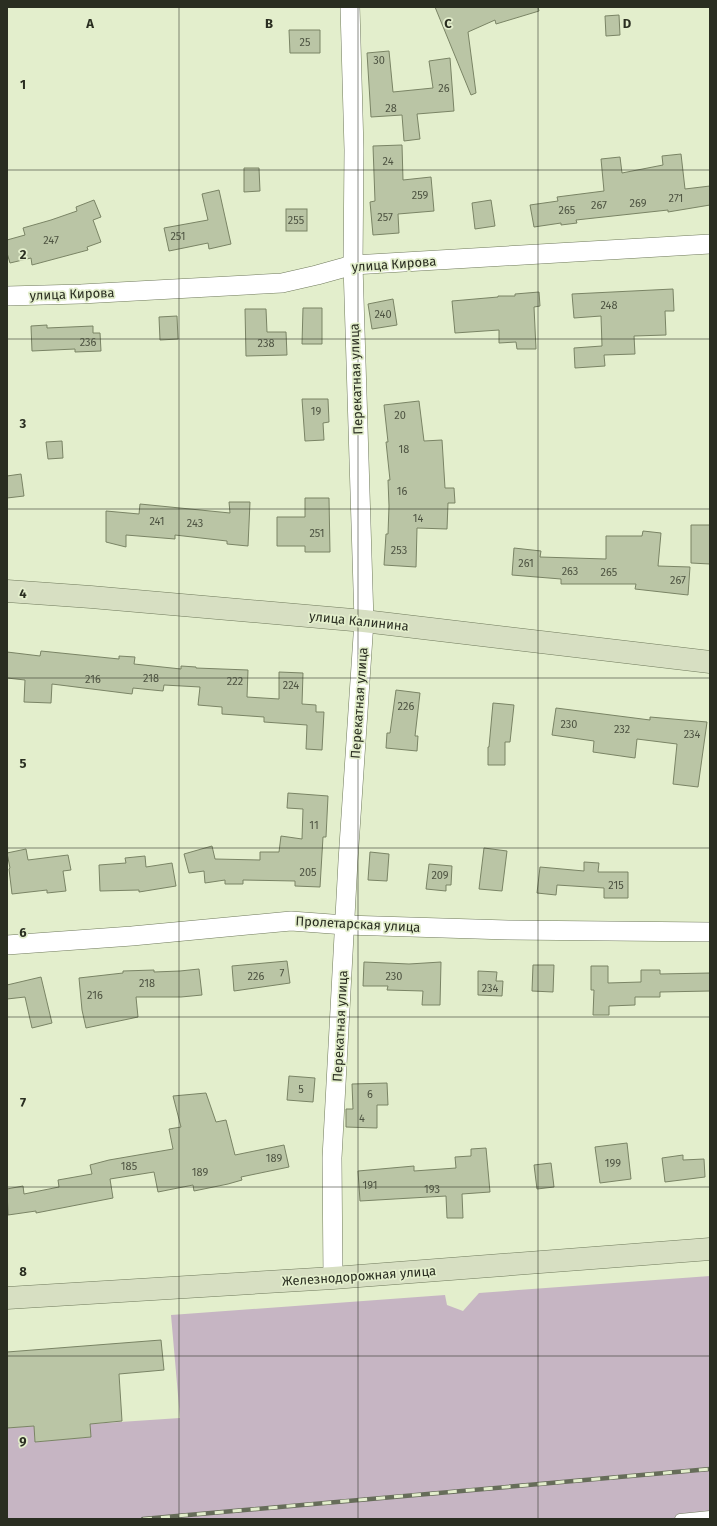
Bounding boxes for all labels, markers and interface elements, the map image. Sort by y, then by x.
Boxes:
text: A [85,16,94,31]
text: B [265,16,273,31]
text: C [444,16,452,31]
text: D [623,16,632,31]
house number: 25 [300,36,311,49]
house number: 30 [373,54,385,67]
text: 1 [20,77,26,92]
house number: 26 [438,82,450,95]
house number: 28 [385,102,397,115]
house number: 24 [383,155,394,168]
house number: 259 [412,189,429,202]
house number: 271 [669,192,683,205]
house number: 269 [630,197,647,210]
house number: 267 [591,199,607,212]
house number: 265 [559,204,576,217]
house number: 257 [377,211,393,224]
house number: 255 [288,214,305,227]
house number: 251 [170,230,186,243]
house number: 247 [43,234,59,247]
text: 2 [20,247,27,262]
street label: улица Кирова [351,254,437,274]
street label: улица Кирова [29,285,115,303]
house number: 248 [600,299,618,312]
house number: 240 [374,308,392,321]
street label: Перекатная улица [347,323,365,435]
house number: 236 [80,336,97,349]
house number: 238 [258,337,274,350]
house number: 19 [311,405,321,418]
house number: 20 [394,409,406,422]
text: 3 [19,416,27,431]
house number: 18 [399,443,409,456]
house number: 16 [397,485,407,498]
house number: 14 [413,512,423,525]
house number: 241 [149,515,165,528]
house number: 243 [187,517,203,530]
house number: 251 [309,527,325,540]
house number: 253 [391,544,407,557]
house number: 261 [518,557,534,570]
house number: 263 [562,565,578,578]
house number: 265 [601,566,618,579]
house number: 267 [670,574,686,587]
text: 4 [19,586,27,601]
street label: улица Калинина [309,608,409,634]
street label: Перекатная улица [348,647,370,759]
house number: 218 [143,672,159,685]
house number: 216 [85,673,101,686]
house number: 222 [227,675,243,688]
house number: 224 [283,679,299,692]
house number: 226 [398,700,415,713]
house number: 230 [560,718,578,731]
house number: 232 [614,723,630,736]
house number: 234 [684,728,700,741]
text: 5 [20,756,27,771]
house number: 11 [309,819,319,832]
house number: 205 [299,866,317,879]
house number: 209 [431,869,449,882]
house number: 215 [608,879,624,892]
street label: Пролетарская улица [295,913,421,935]
text: 6 [19,925,27,940]
house number: 7 [280,967,285,980]
house number: 226 [248,970,265,983]
street label: Перекатная улица [330,970,350,1082]
house number: 230 [385,970,403,983]
house number: 218 [139,977,155,990]
house number: 234 [482,982,498,995]
house number: 216 [87,989,103,1002]
house number: 5 [298,1083,304,1096]
house number: 6 [367,1088,373,1101]
text: 7 [20,1095,26,1110]
house number: 4 [359,1112,365,1125]
house number: 189 [266,1152,282,1165]
house number: 199 [605,1157,621,1170]
house number: 185 [121,1160,138,1173]
house number: 189 [192,1166,208,1179]
house number: 191 [362,1179,378,1192]
house number: 193 [424,1183,440,1196]
street label: Железнодорожная улица [281,1263,437,1289]
text: 8 [19,1264,27,1279]
text: 9 [19,1434,27,1449]

